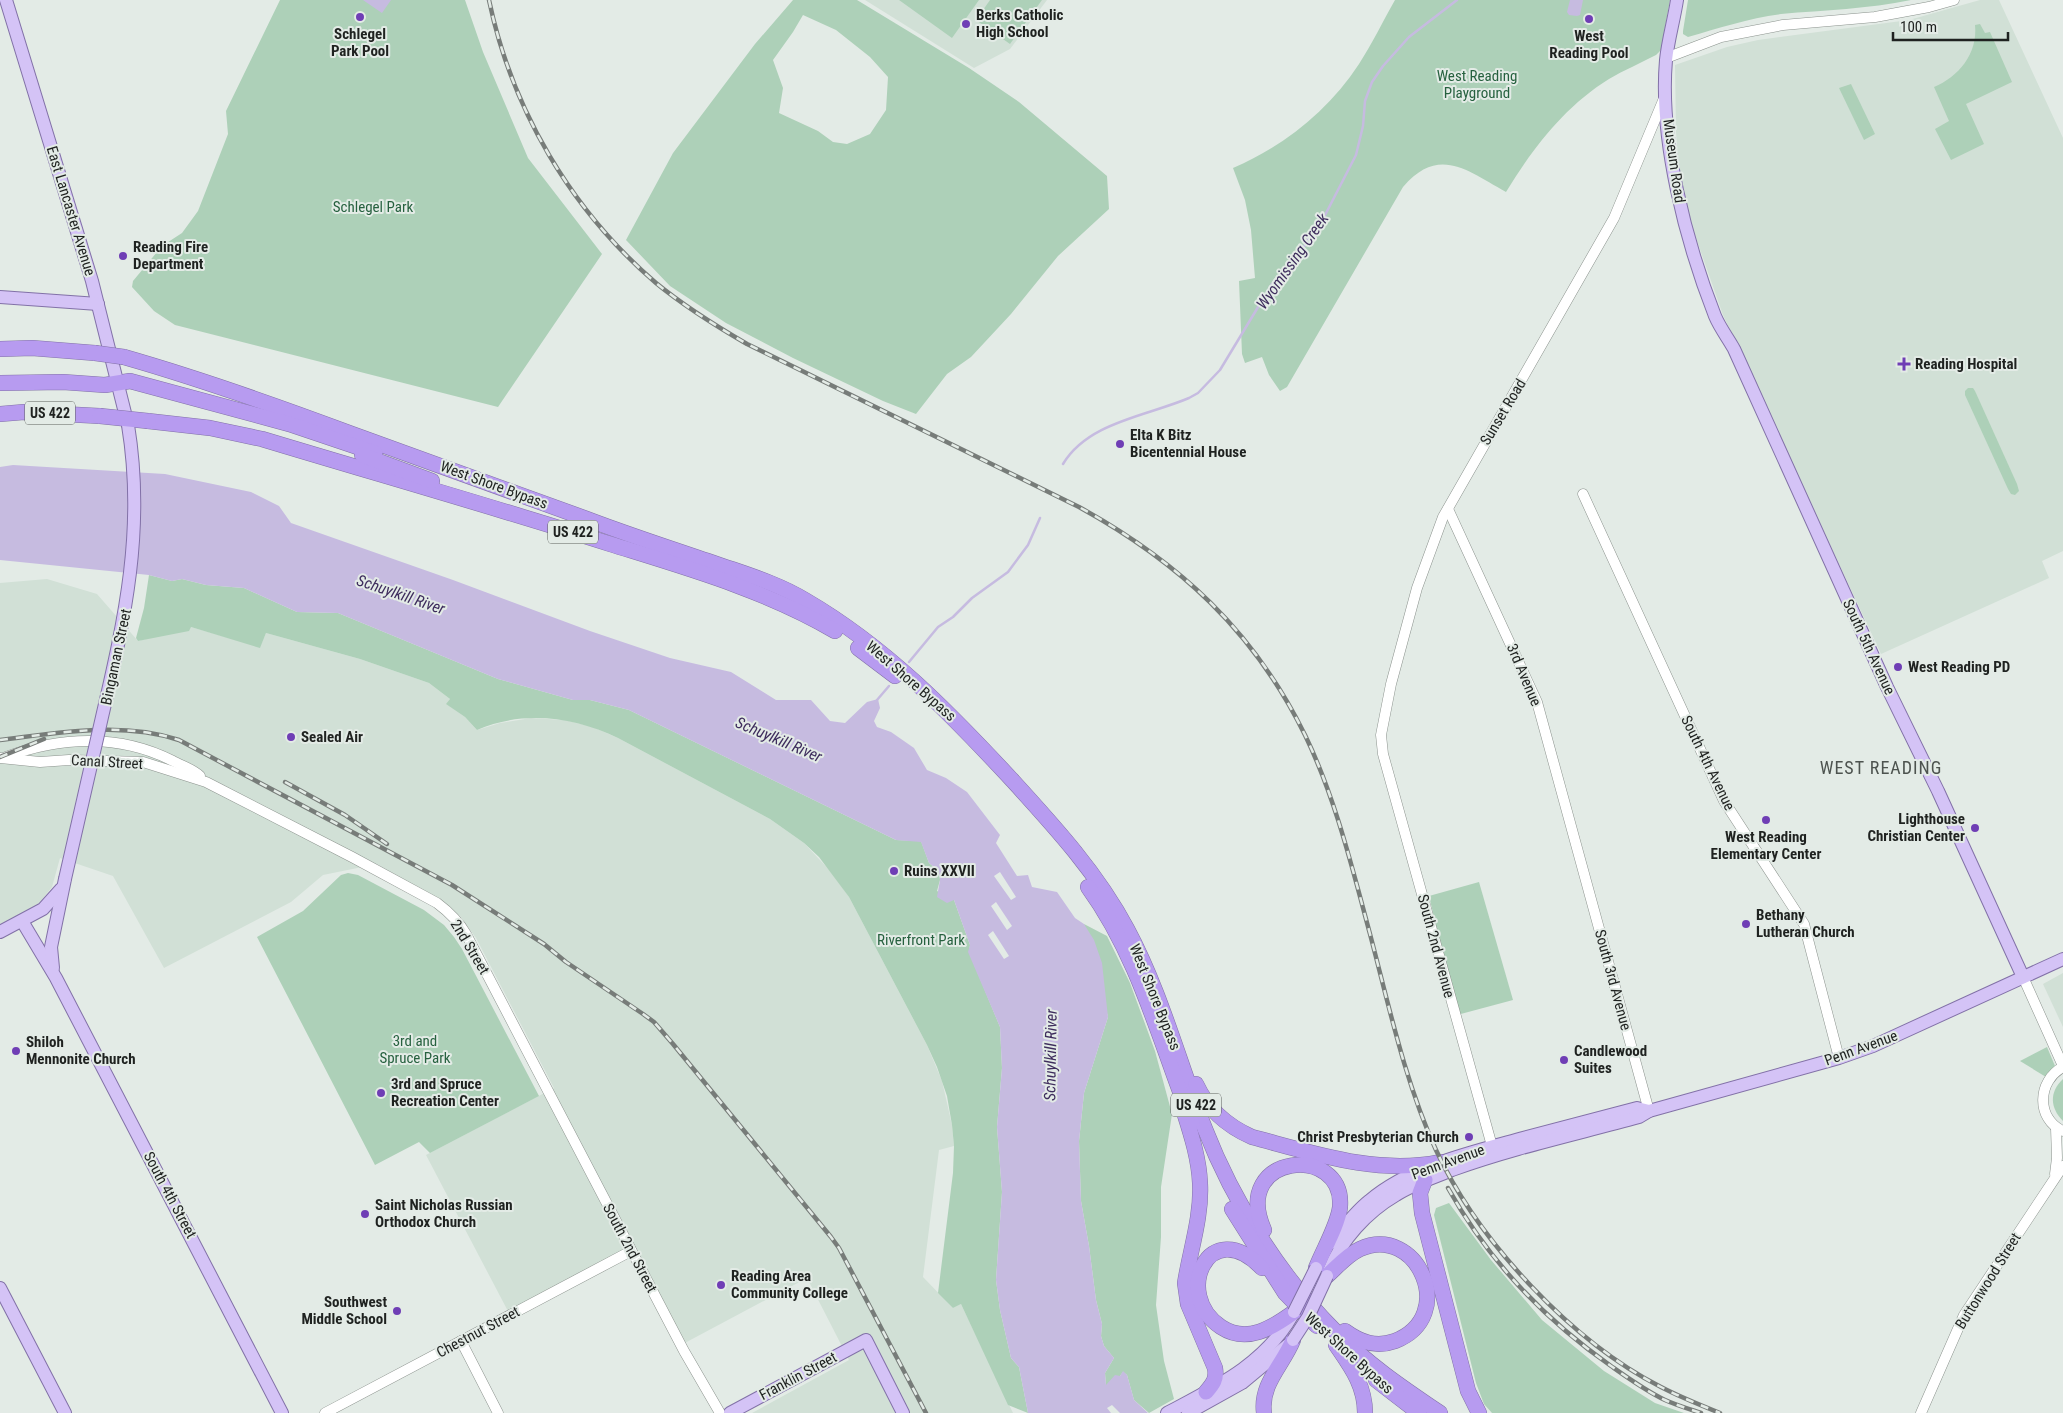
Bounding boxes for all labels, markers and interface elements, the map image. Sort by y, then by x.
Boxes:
place label: Berks Catholic High School [976,6,1064,41]
scale bar [1893,10,2008,42]
marker: Schlegel Park Pool [354,11,366,23]
marker: West Reading Pool [1583,13,1595,25]
marker: Berks Catholic High School [960,18,972,30]
text: 100 m [1900,18,1937,36]
place label: Schlegel Park Pool [331,25,389,60]
place label: West Reading Pool [1549,27,1629,62]
park label: West Reading Playground [1437,67,1517,102]
street label: Museum Road [1659,118,1689,204]
street label: East Lancaster Avenue [43,144,99,278]
park label: Schlegel Park [333,198,413,216]
water label: Wyomissing Creek [1252,209,1333,313]
place label: Reading Fire Department [133,238,208,273]
marker: Reading Fire Department [117,250,129,262]
place label: Reading Hospital [1915,355,2017,373]
marker: Reading Hospital [1897,357,1911,371]
street label: Sunset Road [1476,376,1530,448]
road number: US 422 [25,402,75,424]
place label: Elta K Bitz Bicentennial House [1130,426,1246,461]
marker: Elta K Bitz Bicentennial House [1114,438,1126,450]
street label: West Shore Bypass [438,457,550,513]
road number: US 422 [548,520,598,544]
water label: Schuylkill River [354,571,449,619]
street label: South 5th Avenue [1839,596,1899,698]
street label: Bingaman Street [97,607,135,707]
street label: West Shore Bypass [862,637,960,725]
street label: 3rd Avenue [1503,641,1545,709]
place label: West Reading PD [1908,658,2010,676]
marker: West Reading PD [1892,661,1904,673]
water label: Schuylkill River [733,713,826,767]
street label: South 4th Avenue [1677,713,1739,813]
place label: Sealed Air [301,728,363,746]
marker: Sealed Air [285,731,297,743]
street label: Canal Street [70,751,144,773]
district label: WEST READING [1820,757,1942,778]
place label: Lighthouse Christian Center [1867,810,1965,845]
marker: West Reading Elementary Center [1760,814,1772,826]
marker: Lighthouse Christian Center [1969,822,1981,834]
place label: West Reading Elementary Center [1711,828,1821,863]
place label: Ruins XXVII [904,862,975,880]
marker: Ruins XXVII [888,865,900,877]
street label: South 2nd Avenue [1414,892,1458,1000]
place label: Bethany Lutheran Church [1756,906,1855,941]
street label: 2nd Street [447,916,493,978]
marker: Bethany Lutheran Church [1740,918,1752,930]
street label: South 3rd Avenue [1591,928,1635,1032]
park label: Riverfront Park [877,931,965,949]
street label: West Shore Bypass [1125,941,1185,1053]
water label: Schuylkill River [1040,1008,1061,1101]
street label: Penn Avenue [1822,1026,1900,1070]
park label: 3rd and Spruce Park [379,1032,451,1067]
place label: Shiloh Mennonite Church [26,1033,136,1068]
place label: Candlewood Suites [1574,1042,1647,1077]
marker: Shiloh Mennonite Church [10,1045,22,1057]
marker: Candlewood Suites [1558,1054,1570,1066]
place label: 3rd and Spruce Recreation Center [391,1075,499,1110]
marker: 3rd and Spruce Recreation Center [375,1087,387,1099]
road number: US 422 [1171,1094,1221,1116]
place label: Christ Presbyterian Church [1297,1128,1459,1146]
marker: Christ Presbyterian Church [1463,1131,1475,1143]
street label: Penn Avenue [1409,1140,1487,1184]
street label: South 4th Street [140,1149,200,1241]
place label: Saint Nicholas Russian Orthodox Church [375,1196,513,1231]
street label: South 2nd Street [599,1200,661,1296]
marker: Saint Nicholas Russian Orthodox Church [359,1208,371,1220]
street label: Buttonwood Street [1951,1230,2025,1332]
place label: Reading Area Community College [731,1267,848,1302]
marker: Reading Area Community College [715,1279,727,1291]
place label: Southwest Middle School [301,1293,387,1328]
street label: Chestnut Street [433,1303,523,1361]
marker: Southwest Middle School [391,1305,403,1317]
street label: West Shore Bypass [1301,1308,1397,1398]
street label: Franklin Street [756,1348,840,1404]

